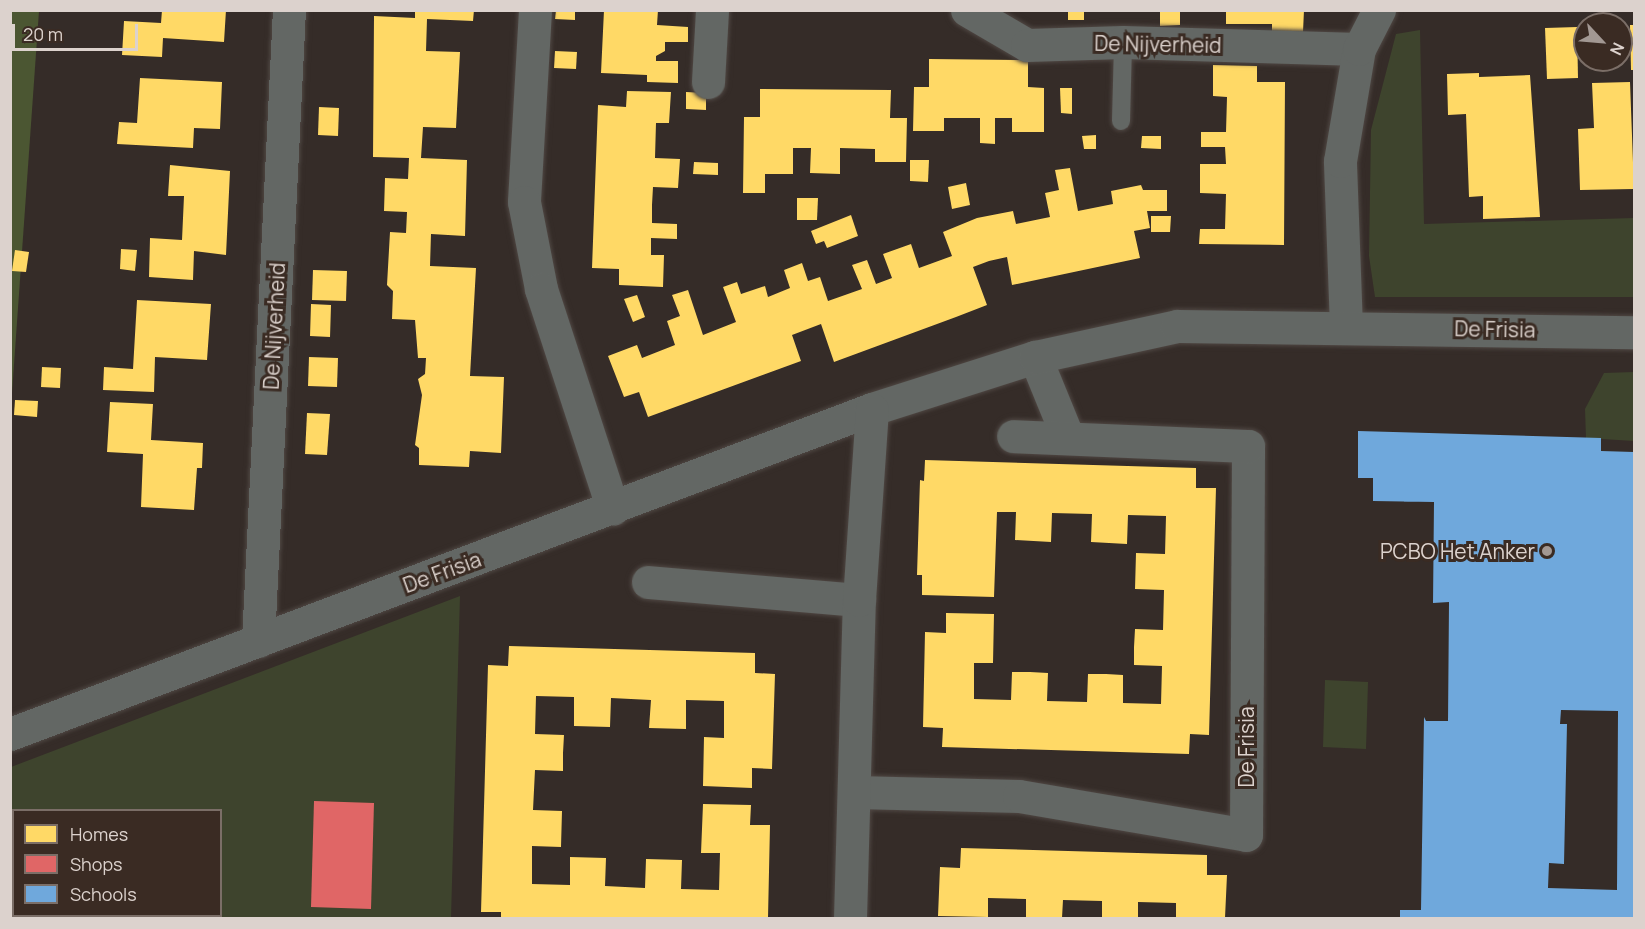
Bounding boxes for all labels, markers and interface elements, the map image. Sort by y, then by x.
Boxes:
scale bar [15,12,141,50]
north arrow [1573,12,1633,72]
text: 20 m [23,22,63,46]
street label: De Nijverheid [1094,30,1222,58]
text: N [1605,39,1630,59]
street label: De Nijverheid [258,262,290,390]
street label: De Frisia [1454,316,1536,342]
place label: PCBO Het Anker [1380,538,1535,564]
marker: PCBO Het Anker [1540,544,1554,558]
street label: De Frisia [400,546,484,598]
street label: De Frisia [1233,706,1259,788]
legend [12,809,222,917]
text: Homes [70,822,128,846]
text: Shops [70,852,122,876]
text: Schools [70,882,137,906]

